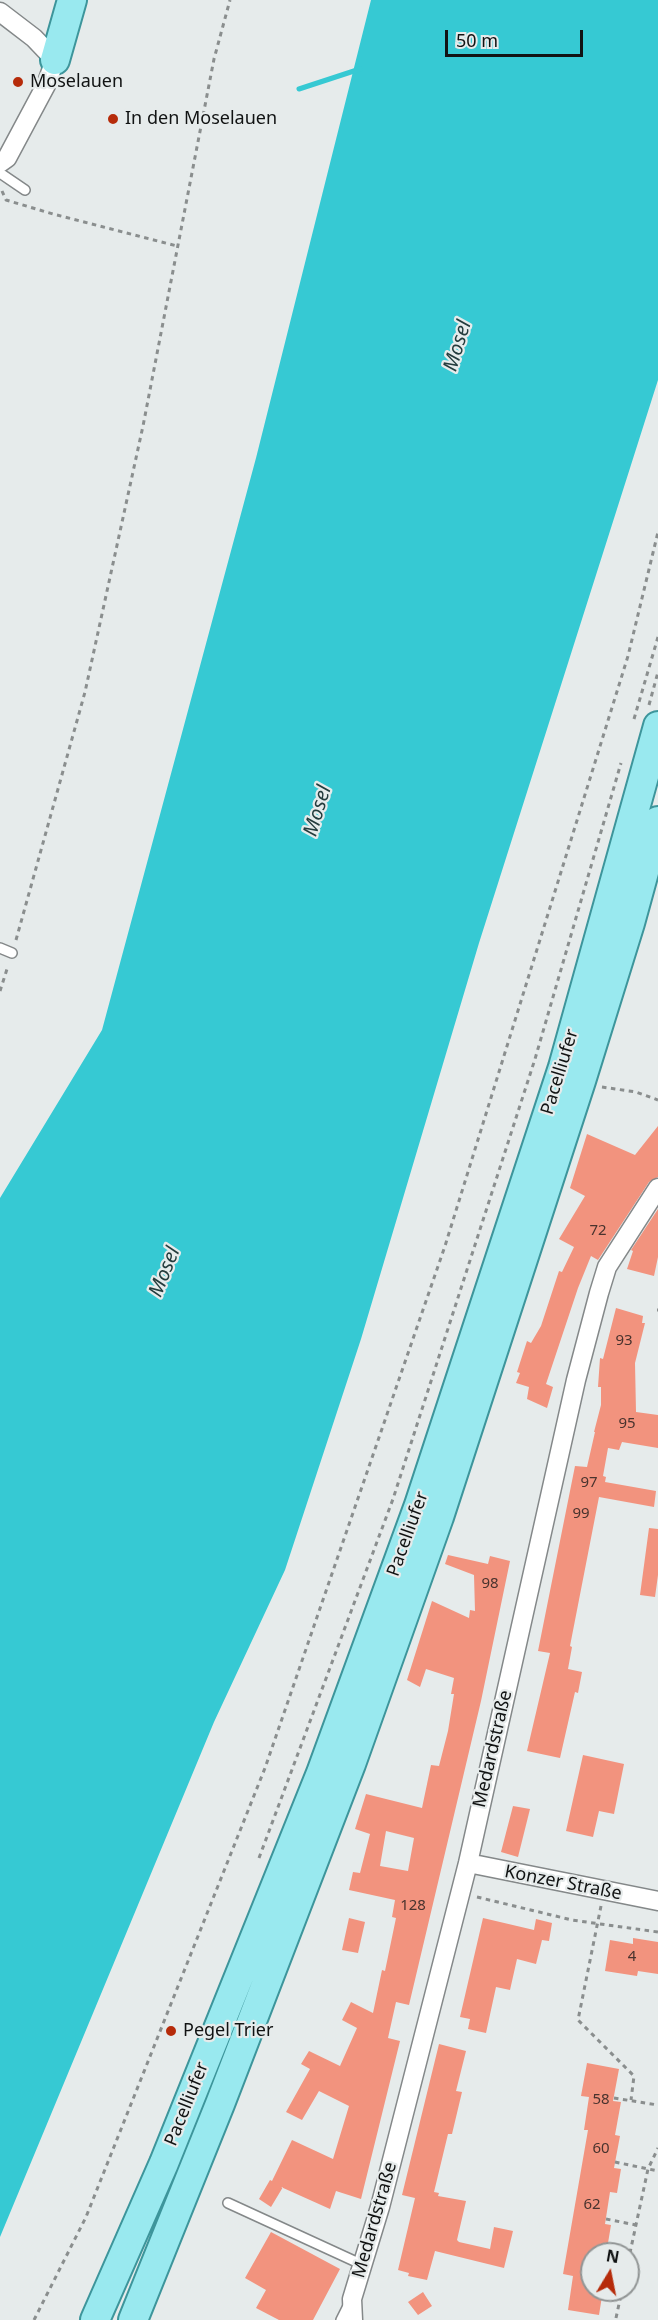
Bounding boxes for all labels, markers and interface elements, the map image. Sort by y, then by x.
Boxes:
scale bar [448,18,586,56]
text: 50 m [456,28,498,52]
place label: Moselauen [30,71,123,93]
marker: Moselauen [11,75,25,89]
place label: In den Moselauen [125,108,277,130]
marker: In den Moselauen [106,112,120,126]
water label: Mosel [439,318,477,374]
water label: Mosel [299,783,337,839]
street label: Pacelliufer [537,1026,583,1118]
house number: 72 [589,1222,607,1240]
water label: Mosel [144,1243,186,1301]
house number: 93 [615,1332,633,1350]
house number: 95 [618,1415,636,1433]
house number: 97 [580,1474,598,1492]
street label: Pacelliufer [383,1489,433,1579]
house number: 99 [572,1505,590,1523]
house number: 98 [481,1575,499,1593]
street label: Medardstraße [469,1688,517,1810]
street label: Konzer Straße [503,1861,623,1905]
house number: 128 [400,1897,426,1915]
house number: 4 [628,1948,636,1966]
place label: Pegel Trier [183,2020,273,2042]
marker: Pegel Trier [164,2024,178,2038]
street label: Pacelliufer [160,2059,214,2149]
house number: 58 [592,2091,610,2109]
house number: 60 [592,2140,610,2158]
street label: Medardstraße [348,2160,402,2280]
house number: 62 [583,2196,601,2214]
north arrow [580,2242,640,2302]
text: N [604,2244,621,2268]

